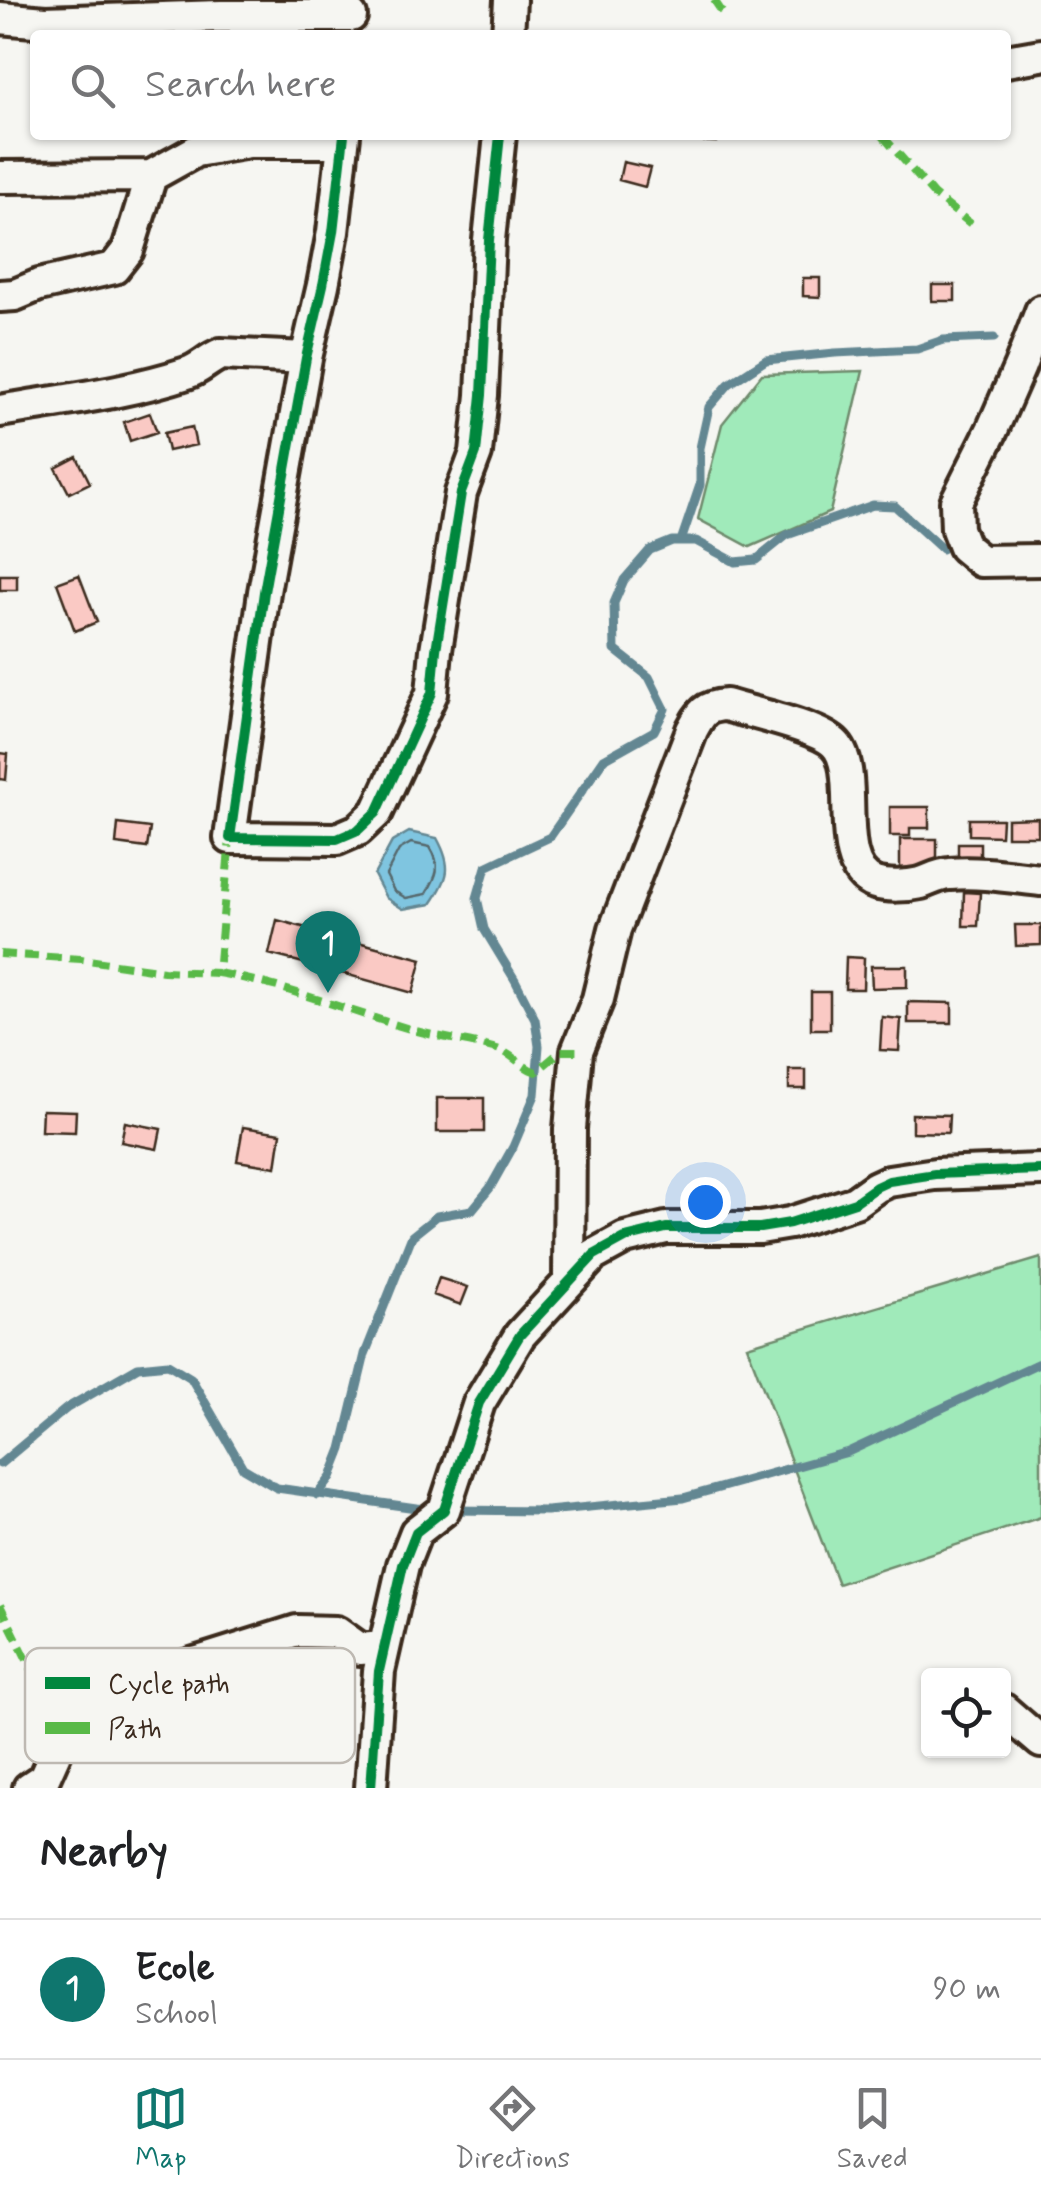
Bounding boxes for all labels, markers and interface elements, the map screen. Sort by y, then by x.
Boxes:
search box [30,30,1011,140]
icon: search [65,58,120,113]
text: Search here [145,61,336,110]
pin: 1 [296,910,360,993]
your location [680,1177,731,1228]
legend [25,1648,355,1763]
text: Cycle path [108,1667,230,1704]
map controls [921,1668,1011,1758]
button: locate [921,1668,1011,1758]
text: Path [108,1712,162,1749]
text: Nearby [40,1826,168,1881]
text: Ecole [135,1944,214,1993]
text: 1 [65,1968,80,2010]
text: 90 m [933,1968,1001,2010]
text: School [135,1993,218,2035]
tab: Map [133,2081,188,2178]
tab: Directions [455,2081,570,2178]
tab: Saved [837,2081,908,2178]

